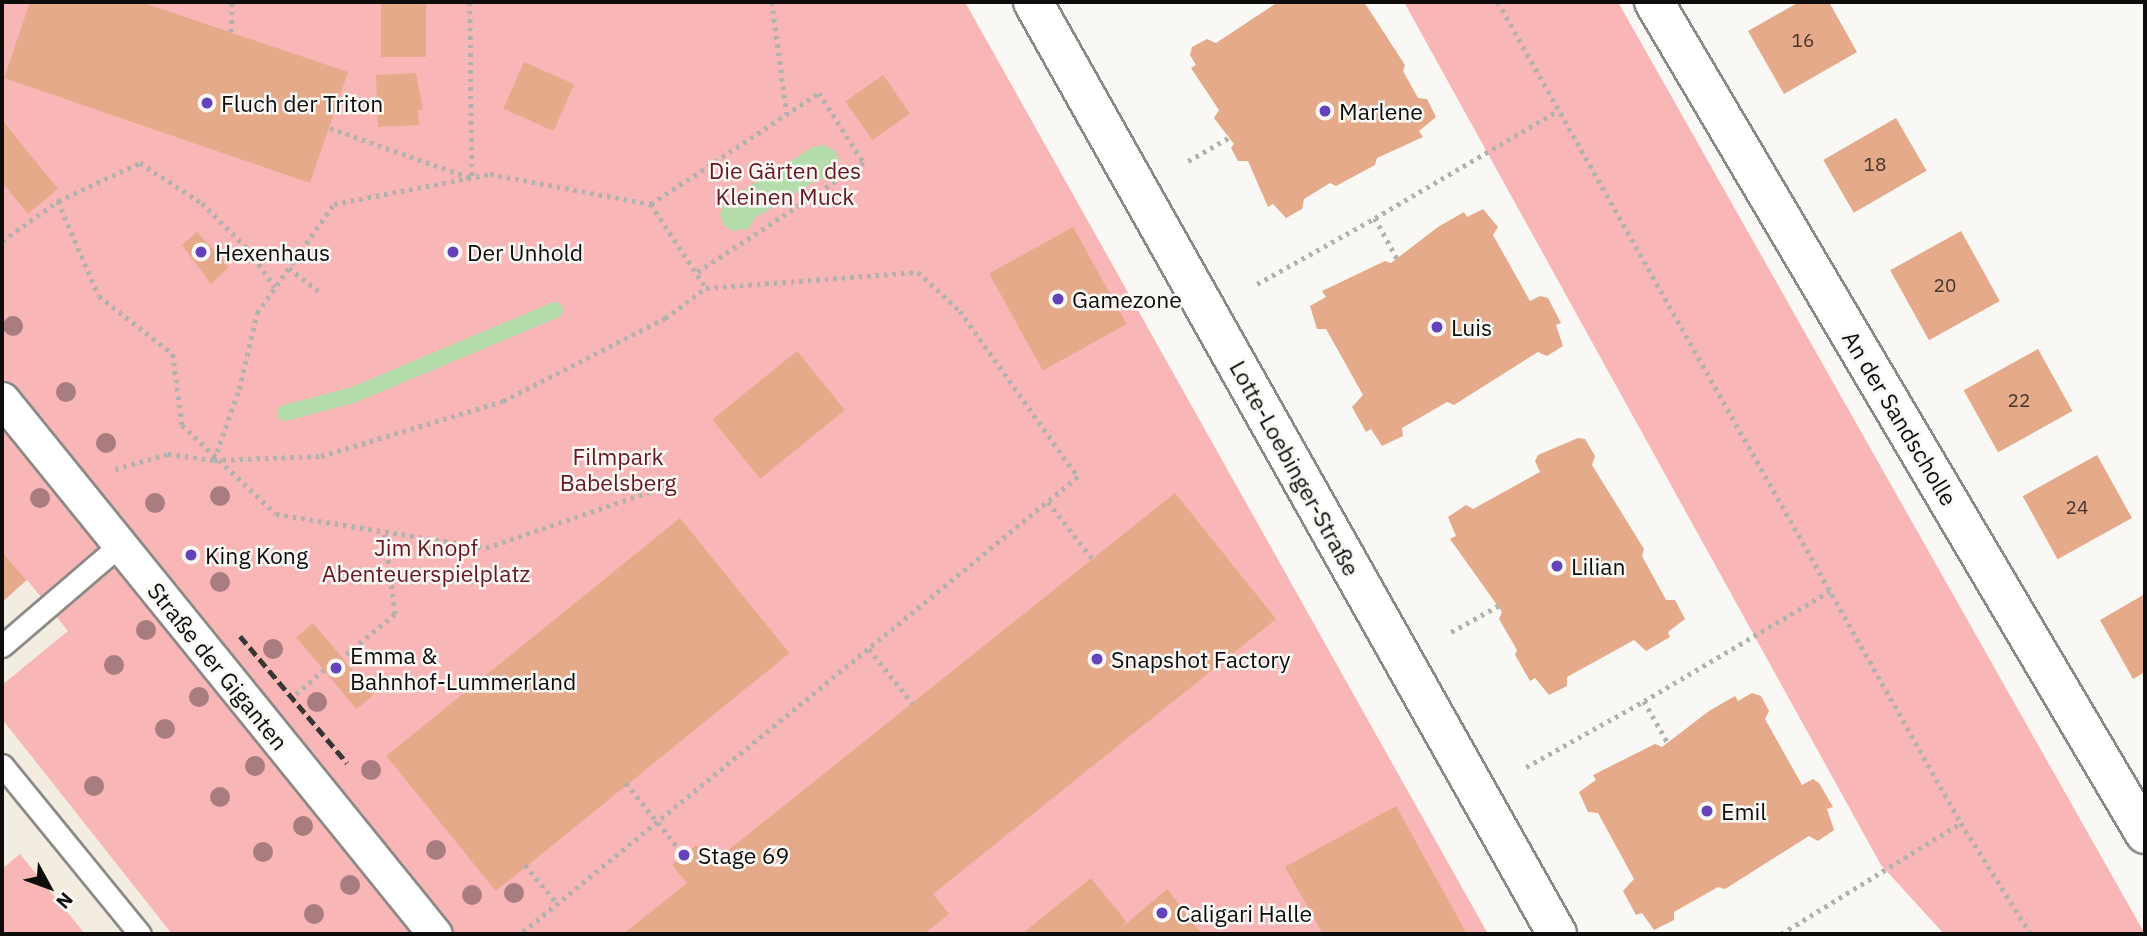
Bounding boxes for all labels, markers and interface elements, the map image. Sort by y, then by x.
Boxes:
house number: 16 [1792,30,1814,52]
place label: Fluch der Triton [221,89,383,117]
marker: Fluch der Triton [199,95,215,111]
place label: Marlene [1339,97,1423,125]
marker: Marlene [1317,103,1333,119]
house number: 18 [1864,154,1886,176]
park label: Die Gärten des Kleinen Muck [709,156,861,210]
place label: Hexenhaus [215,238,330,266]
place label: Der Unhold [467,238,583,266]
marker: Hexenhaus [193,244,209,260]
marker: Der Unhold [445,244,461,260]
house number: 20 [1934,275,1956,297]
place label: Gamezone [1072,285,1182,313]
marker: Gamezone [1050,291,1066,307]
place label: Luis [1451,313,1492,341]
marker: Luis [1429,319,1445,335]
street label: An der Sandscholle [1837,326,1963,510]
street label: Lotte-Loebinger-Straße [1224,356,1366,580]
house number: 22 [2008,390,2030,412]
park label: Filmpark Babelsberg [560,442,676,496]
house number: 24 [2066,497,2088,519]
park label: Jim Knopf Abenteuerspielplatz [322,533,530,587]
place label: King Kong [205,541,308,569]
marker: King Kong [183,547,199,563]
place label: Lilian [1571,552,1626,580]
marker: Lilian [1549,558,1565,574]
street label: Straße der Giganten [142,577,294,755]
place label: Emma & Bahnhof-Lummerland [350,641,576,695]
place label: Snapshot Factory [1111,645,1290,673]
marker: Snapshot Factory [1089,651,1105,667]
marker: Emma & Bahnhof-Lummerland [328,660,344,676]
place label: Emil [1721,797,1766,825]
marker: Emil [1699,803,1715,819]
place label: Stage 69 [698,841,789,869]
marker: Stage 69 [676,847,692,863]
north arrow [14,852,84,922]
text: N [51,888,78,914]
place label: Caligari Halle [1176,899,1312,927]
marker: Caligari Halle [1154,905,1170,921]

